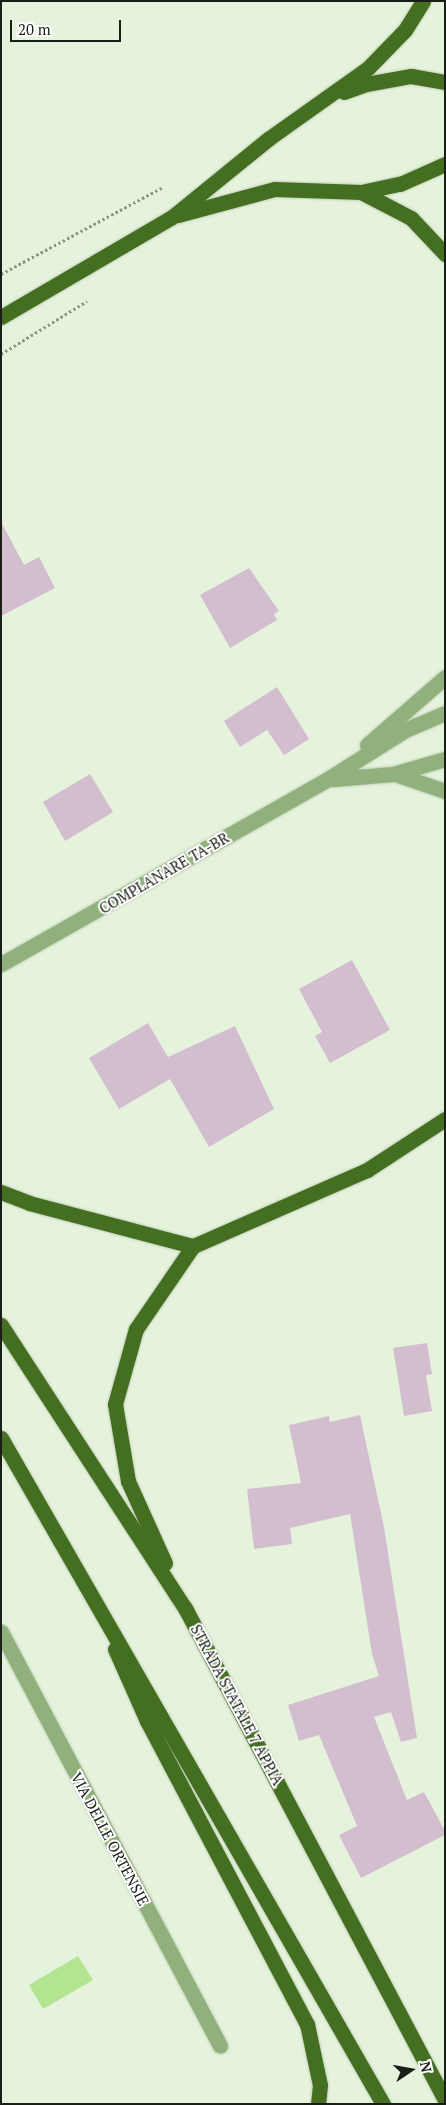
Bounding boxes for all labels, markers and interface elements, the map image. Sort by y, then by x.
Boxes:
scale bar [12,10,124,42]
text: 20 m [18,19,51,39]
street label: COMPLANARE TA-BR [96,828,232,918]
street label: STRADA STATALE 7 APPIA [187,1621,287,1789]
street label: VIA DELLE ORTENSIE [67,1769,153,1909]
north arrow [386,2045,436,2095]
text: N [416,2060,437,2074]

